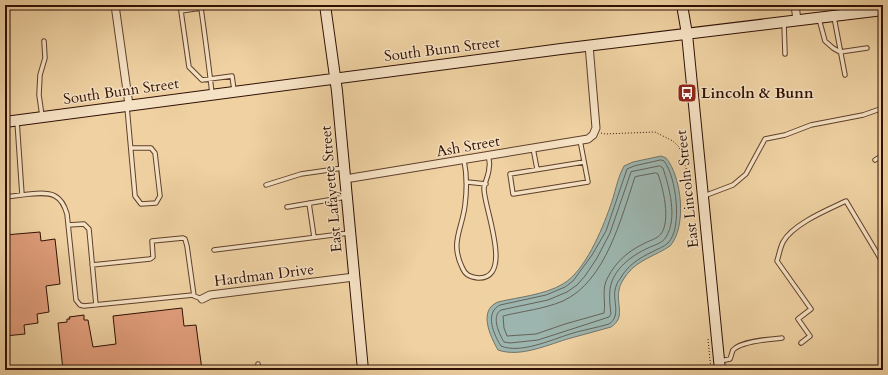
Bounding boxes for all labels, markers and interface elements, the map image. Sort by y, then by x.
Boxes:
street label: South Bunn Street [383,32,501,66]
street label: South Bunn Street [62,73,180,109]
bus stop icon: Lincoln & Bunn [676,82,698,104]
place label: Lincoln & Bunn [701,83,814,103]
street label: East Lafayette Street [315,124,347,253]
street label: East Lincoln Street [671,129,703,249]
street label: Ash Street [435,131,502,161]
street label: Hardman Drive [213,259,315,291]

